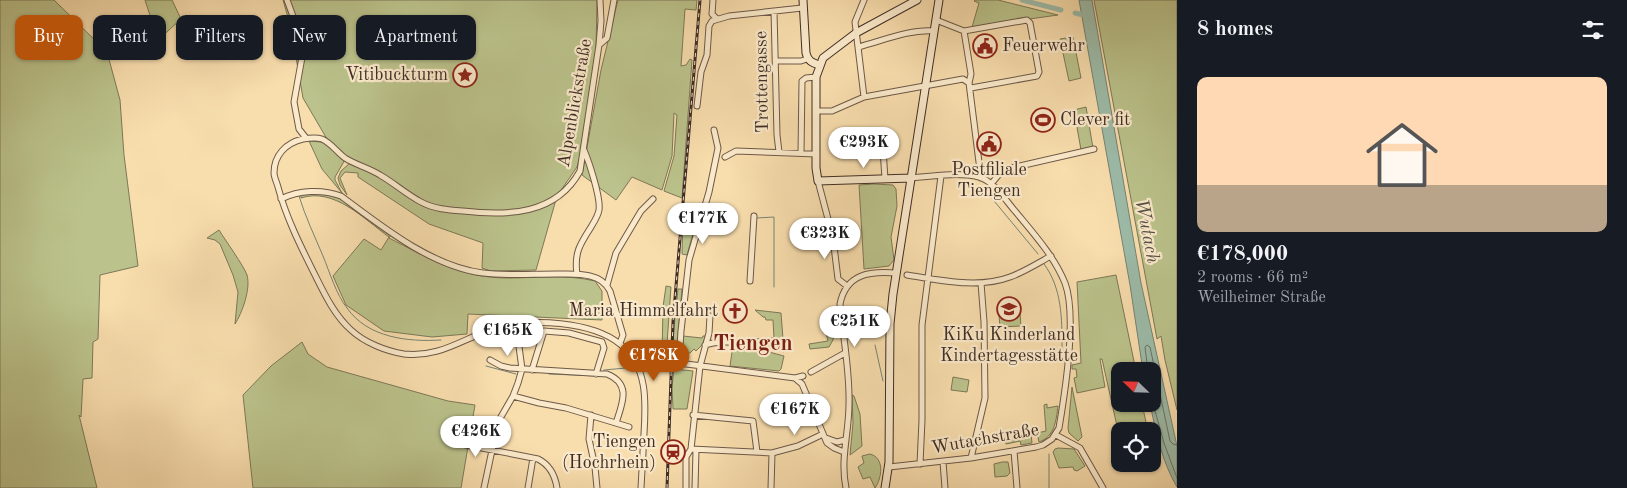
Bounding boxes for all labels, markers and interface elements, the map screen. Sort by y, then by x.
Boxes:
chip: Buy [15,15,83,60]
chip: Rent [93,15,166,60]
chip: Filters [176,15,263,60]
chip: New [273,15,346,60]
chip: Apartment [356,15,476,60]
icon: filters [1579,16,1607,44]
text: 8 homes [1197,19,1273,40]
street label: Trottengasse [752,31,772,133]
public building icon: Feuerwehr [972,33,998,59]
street label: Alpenblickstraße [555,37,595,169]
place label: Feuerwehr [1002,37,1086,55]
place icon: Vitibuckturm [452,62,478,88]
place label: Vitibuckturm [345,66,448,84]
sports icon: Clever fit [1030,107,1056,133]
icon: home [1357,110,1447,200]
place label: Clever fit [1060,111,1130,129]
pin: €293K [829,126,899,169]
public building icon: Postfiliale Tiengen [976,131,1002,157]
text: €293K [839,135,889,151]
place label: Postfiliale Tiengen [951,161,1027,200]
water label: Wutach [1130,197,1162,265]
pin: €177K [668,202,738,245]
text: €177K [678,211,728,227]
pin: €323K [790,218,860,260]
text: €323K [800,226,850,242]
text: €178,000 [1197,244,1288,265]
text: 2 rooms · 66 m² [1197,270,1308,286]
text: Weilheimer Straße [1197,290,1326,306]
school or university icon: KiKu Kinderland Kindertagesstätte [996,296,1022,322]
church icon: Maria Himmelfahrt [722,298,748,324]
place label: Maria Himmelfahrt [569,302,718,320]
pin: €251K [820,306,890,348]
pin: €165K [473,314,543,357]
text: €251K [830,314,880,330]
text: €165K [483,323,533,339]
place label: KiKu Kinderland Kindertagesstätte [940,326,1078,365]
district label: Tiengen [713,333,793,355]
pin: €178K [619,340,689,382]
text: €178K [629,348,679,364]
north arrow [1111,362,1161,412]
map controls [1111,362,1161,472]
pin: €167K [760,394,830,436]
text: €167K [770,402,820,418]
pin: €426K [441,416,511,458]
street label: Wutachstraße [930,421,1040,457]
button: locate [1111,422,1161,472]
text: €426K [451,424,501,440]
place label: Tiengen (Hochrhein) [562,433,656,472]
station icon: Tiengen (Hochrhein) [660,439,686,465]

